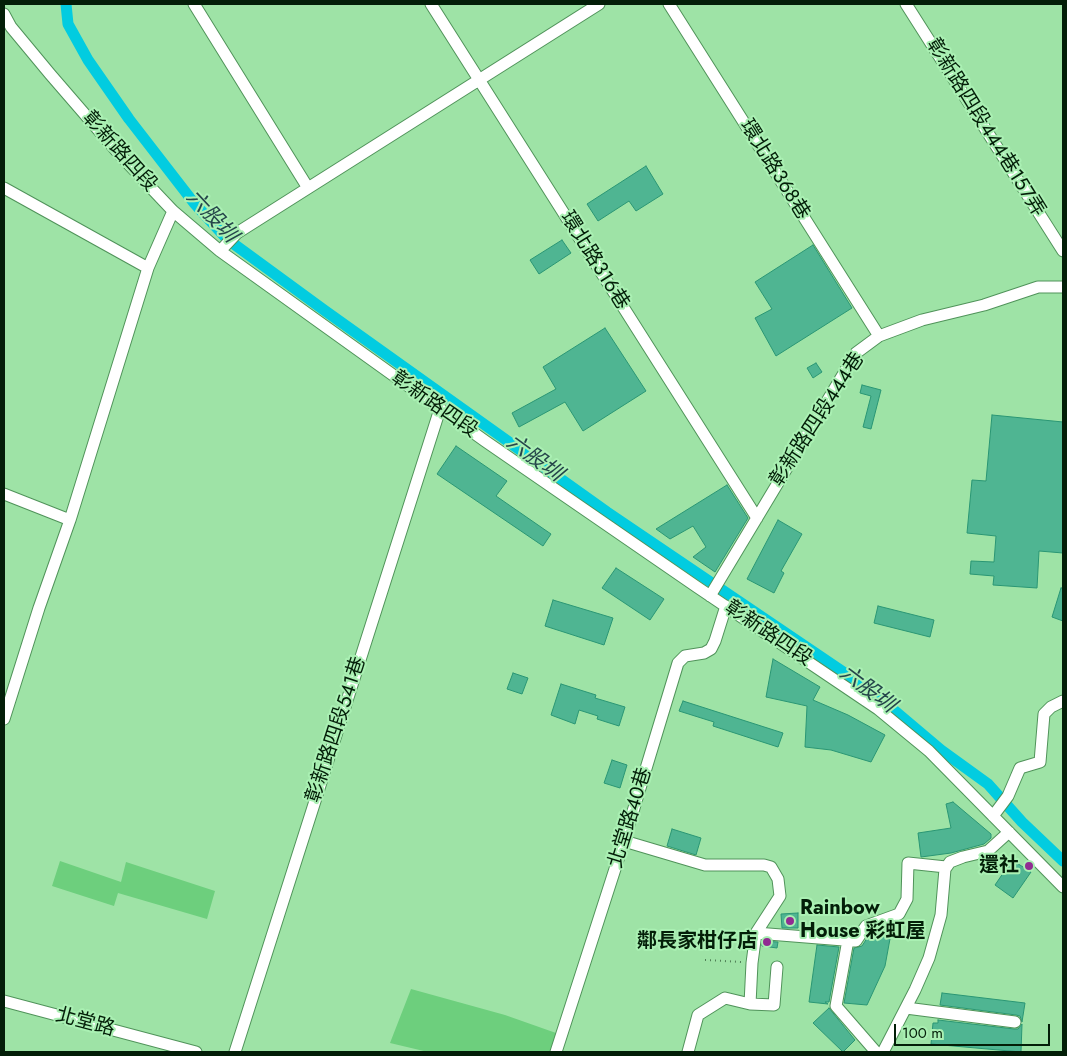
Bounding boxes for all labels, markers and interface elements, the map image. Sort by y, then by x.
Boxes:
street label: 彰新路四段444巷157弄 [920,34,1050,222]
street label: 彰新路四段 [77,107,161,197]
street label: 環北路368巷 [734,116,814,224]
water label: 六股圳 [180,185,242,249]
street label: 環北路316巷 [554,207,634,315]
street label: 彰新路四段444巷 [766,348,870,492]
street label: 彰新路四段 [386,366,482,444]
water label: 六股圳 [501,430,567,488]
street label: 彰新路四段 [720,596,816,672]
street label: 彰新路四段541巷 [302,654,372,806]
water label: 六股圳 [834,661,900,719]
street label: 北堂路40巷 [604,765,658,871]
place label: 還社 [979,854,1019,878]
marker: 還社 [1023,860,1035,872]
place label: Rainbow House 彩虹屋 [800,897,926,944]
marker: Rainbow House 彩虹屋 [784,915,796,927]
place label: 鄰長家柑仔店 [637,930,757,954]
marker: 鄰長家柑仔店 [761,936,773,948]
street label: 北堂路 [53,1004,117,1042]
scale bar [897,1014,1053,1046]
text: 100 m [902,1022,943,1044]

